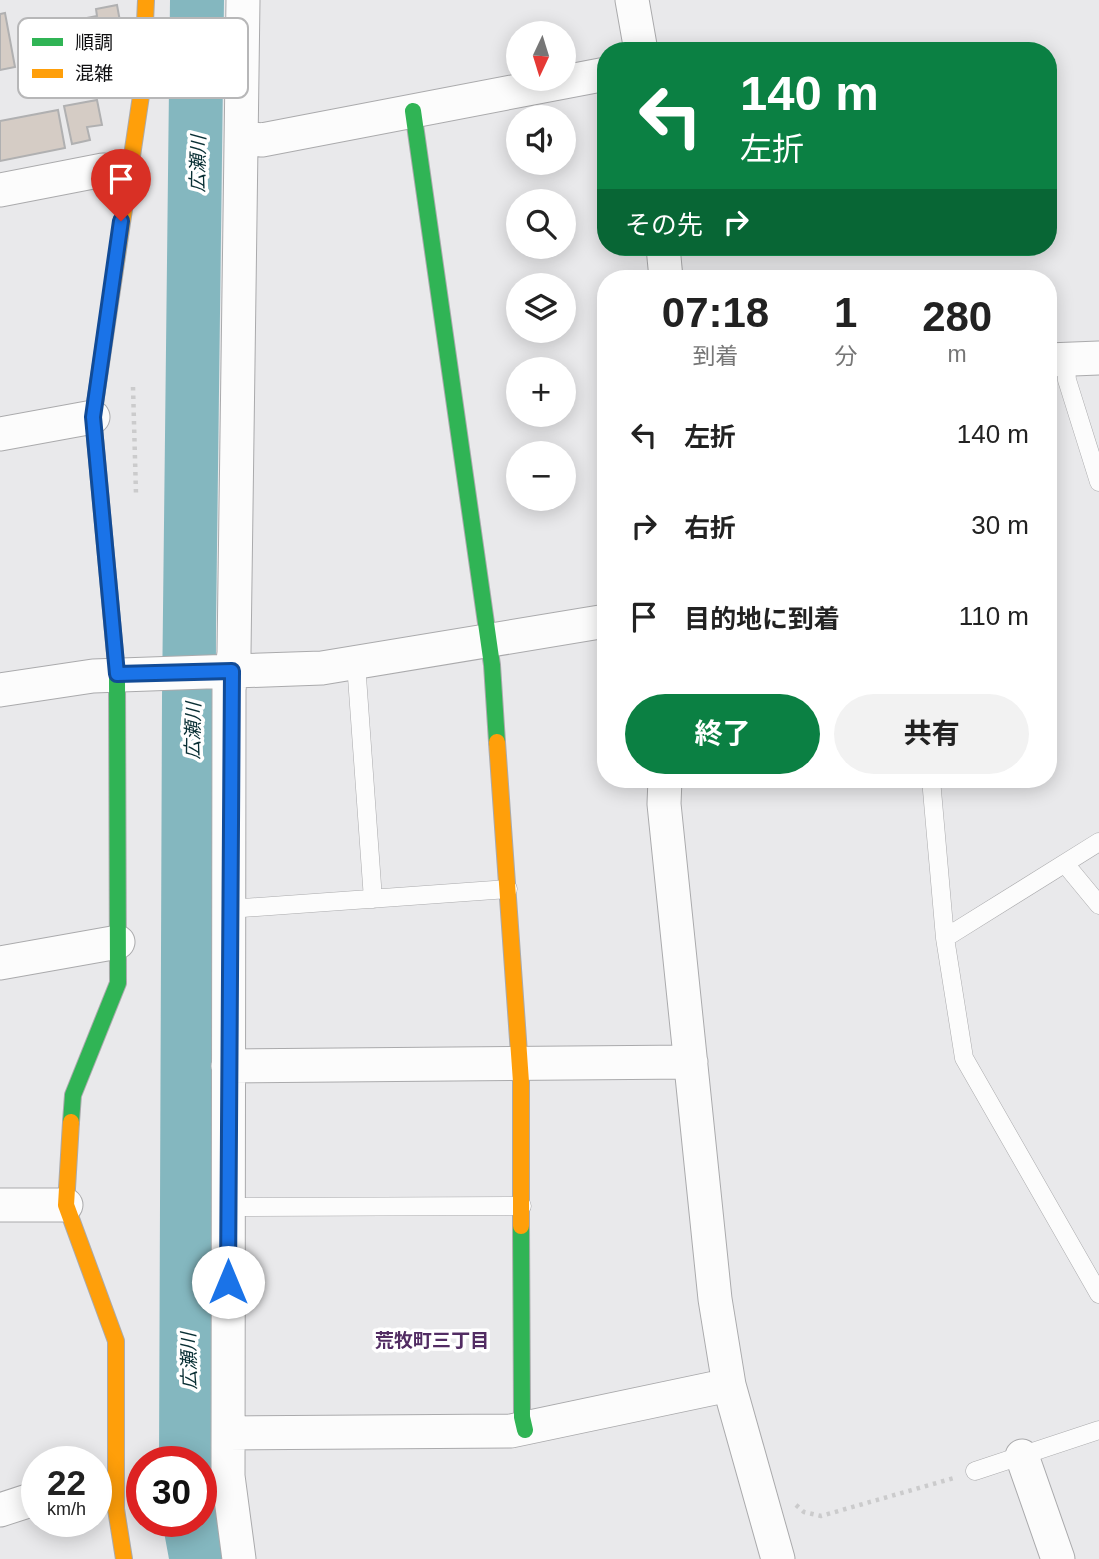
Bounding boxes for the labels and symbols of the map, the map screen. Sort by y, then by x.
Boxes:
legend [18,18,248,98]
north arrow [506,21,576,91]
text: 順調 [75,32,113,53]
text: 混雑 [75,63,113,84]
water label: 広瀬川 [187,133,209,193]
pin [91,149,151,221]
water label: 広瀬川 [182,700,204,760]
position arrow [191,1245,265,1319]
water label: 広瀬川 [178,1330,200,1390]
district label: 荒牧町三丁目 [375,1330,489,1351]
speed limit sign: 30 [126,1446,217,1537]

